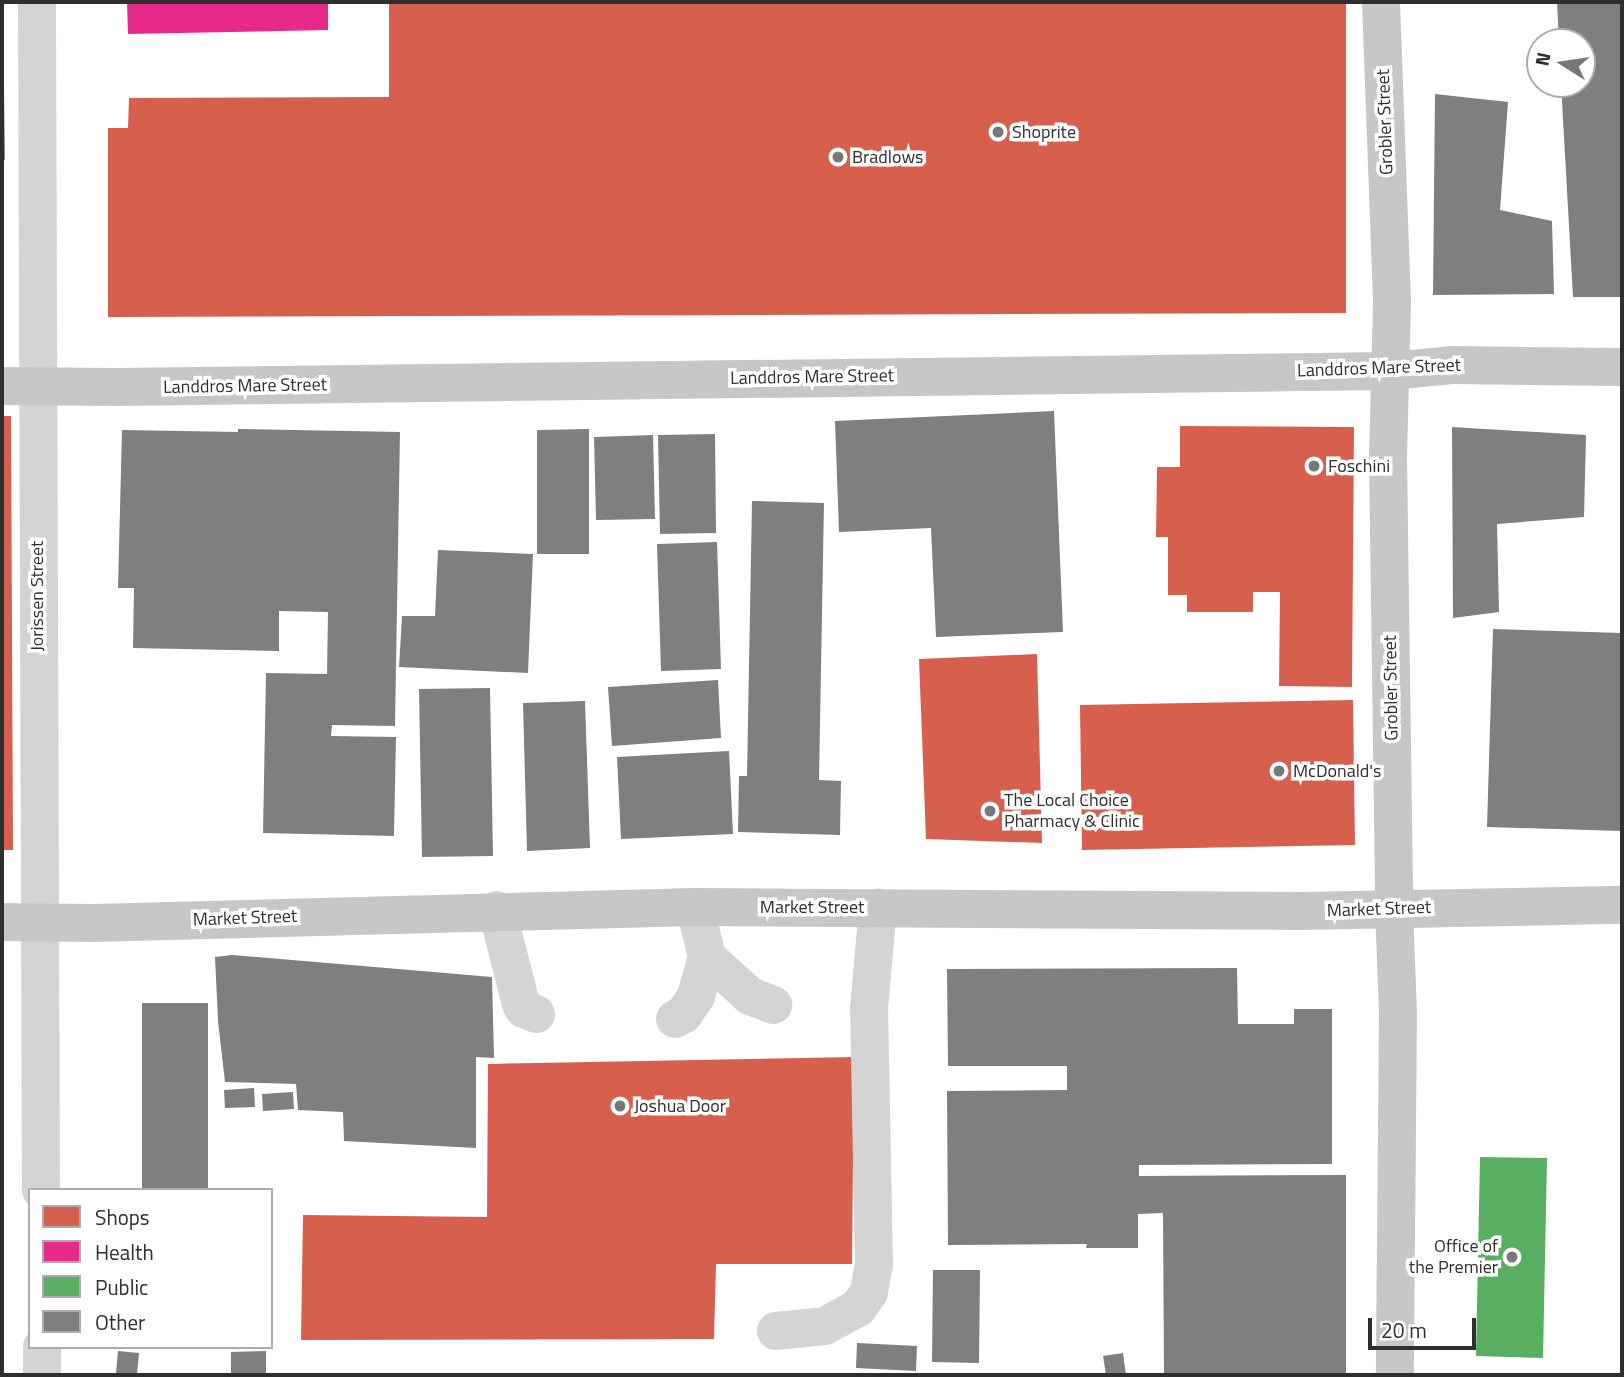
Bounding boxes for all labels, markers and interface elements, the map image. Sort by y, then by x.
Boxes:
north arrow [1526,28,1596,98]
text: N [1526,49,1557,68]
street label: Grobler Street [1372,69,1398,175]
place label: Shoprite [1012,121,1076,143]
marker: Shoprite [990,124,1006,140]
place label: Bradlows [852,146,923,168]
marker: Bradlows [830,149,846,165]
street label: Landdros Mare Street [1297,354,1461,382]
street label: Landdros Mare Street [730,365,894,389]
street label: Landdros Mare Street [163,374,327,398]
place label: Foschini [1328,455,1390,477]
marker: Foschini [1306,458,1322,474]
street label: Jorissen Street [26,541,48,651]
street label: Grobler Street [1379,635,1403,741]
place label: McDonald's [1293,760,1381,782]
marker: McDonald's [1271,763,1287,779]
place label: The Local Choice Pharmacy & Clinic [1004,790,1140,832]
marker: The Local Choice Pharmacy & Clinic [982,803,998,819]
street label: Market Street [760,896,864,918]
street label: Market Street [1326,896,1432,922]
street label: Market Street [192,905,298,931]
place label: Joshua Door [634,1095,726,1117]
marker: Joshua Door [612,1098,628,1114]
legend [28,1188,273,1349]
text: Shops [95,1201,150,1233]
text: Health [95,1236,154,1268]
place label: Office of the Premier [1409,1236,1498,1278]
marker: Office of the Premier [1504,1249,1520,1265]
text: Public [95,1271,148,1303]
scale bar [1372,1304,1480,1348]
text: Other [95,1306,145,1338]
text: 20 m [1381,1314,1427,1346]

